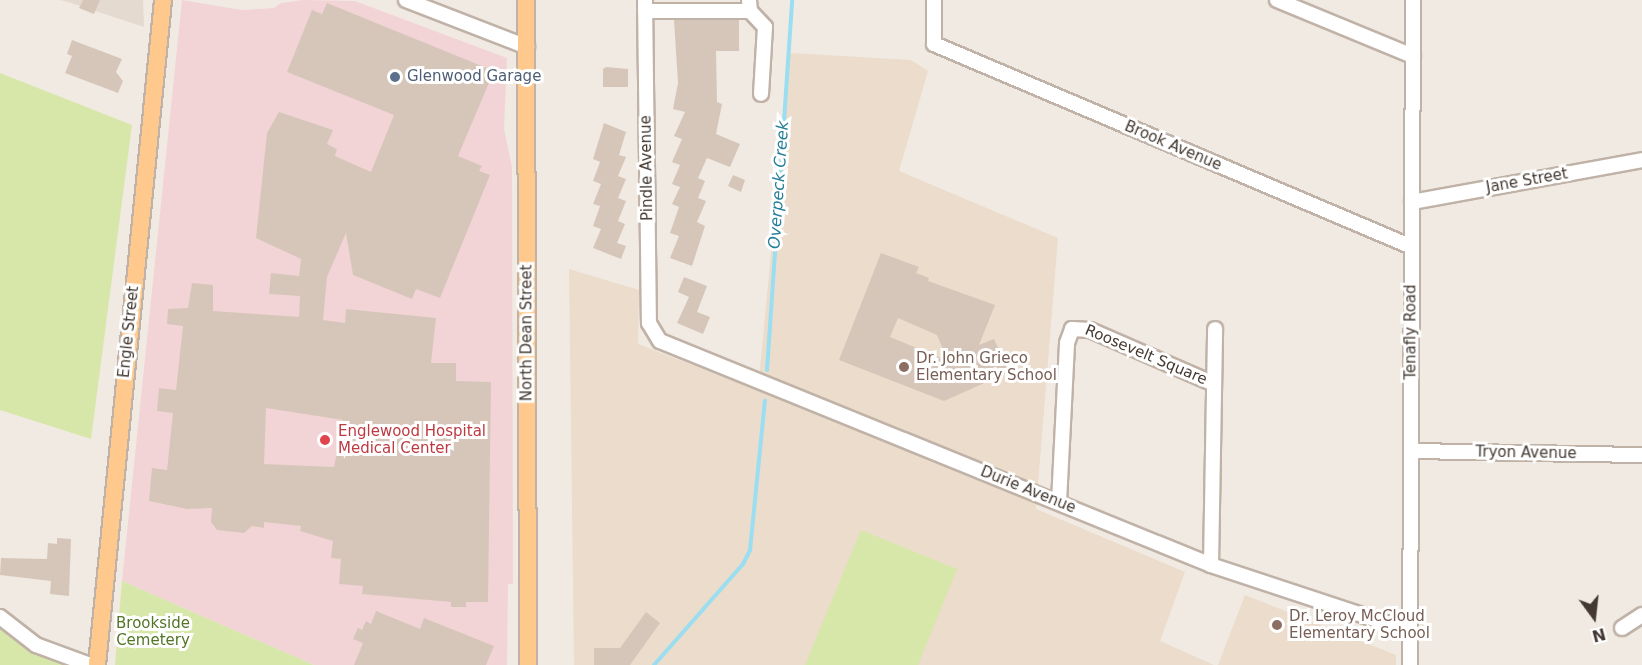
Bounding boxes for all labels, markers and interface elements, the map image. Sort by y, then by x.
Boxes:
place label: Glenwood Garage [407,68,541,86]
marker: Glenwood Garage [388,70,402,84]
street label: Pindle Avenue [637,115,657,221]
street label: Brook Avenue [1122,117,1224,175]
water label: Overpeck Creek [765,120,793,250]
street label: Jane Street [1485,165,1569,197]
street label: North Dean Street [518,265,536,401]
street label: Tenafly Road [1402,284,1420,380]
street label: Engle Street [115,285,143,379]
street label: Roosevelt Square [1082,321,1210,389]
place label: Dr. John Grieco Elementary School [916,349,1057,384]
marker: Dr. John Grieco Elementary School [897,360,911,374]
place label: Englewood Hospital Medical Center [338,422,486,457]
marker: Englewood Hospital Medical Center [316,431,334,449]
street label: Tryon Avenue [1475,443,1577,463]
street label: Durie Avenue [978,463,1078,517]
north arrow [1564,587,1624,647]
place label: Dr. Leroy McCloud Elementary School [1289,607,1430,642]
park label: Brookside Cemetery [116,614,190,649]
marker: Dr. Leroy McCloud Elementary School [1270,618,1284,632]
text: N [1590,624,1608,646]

